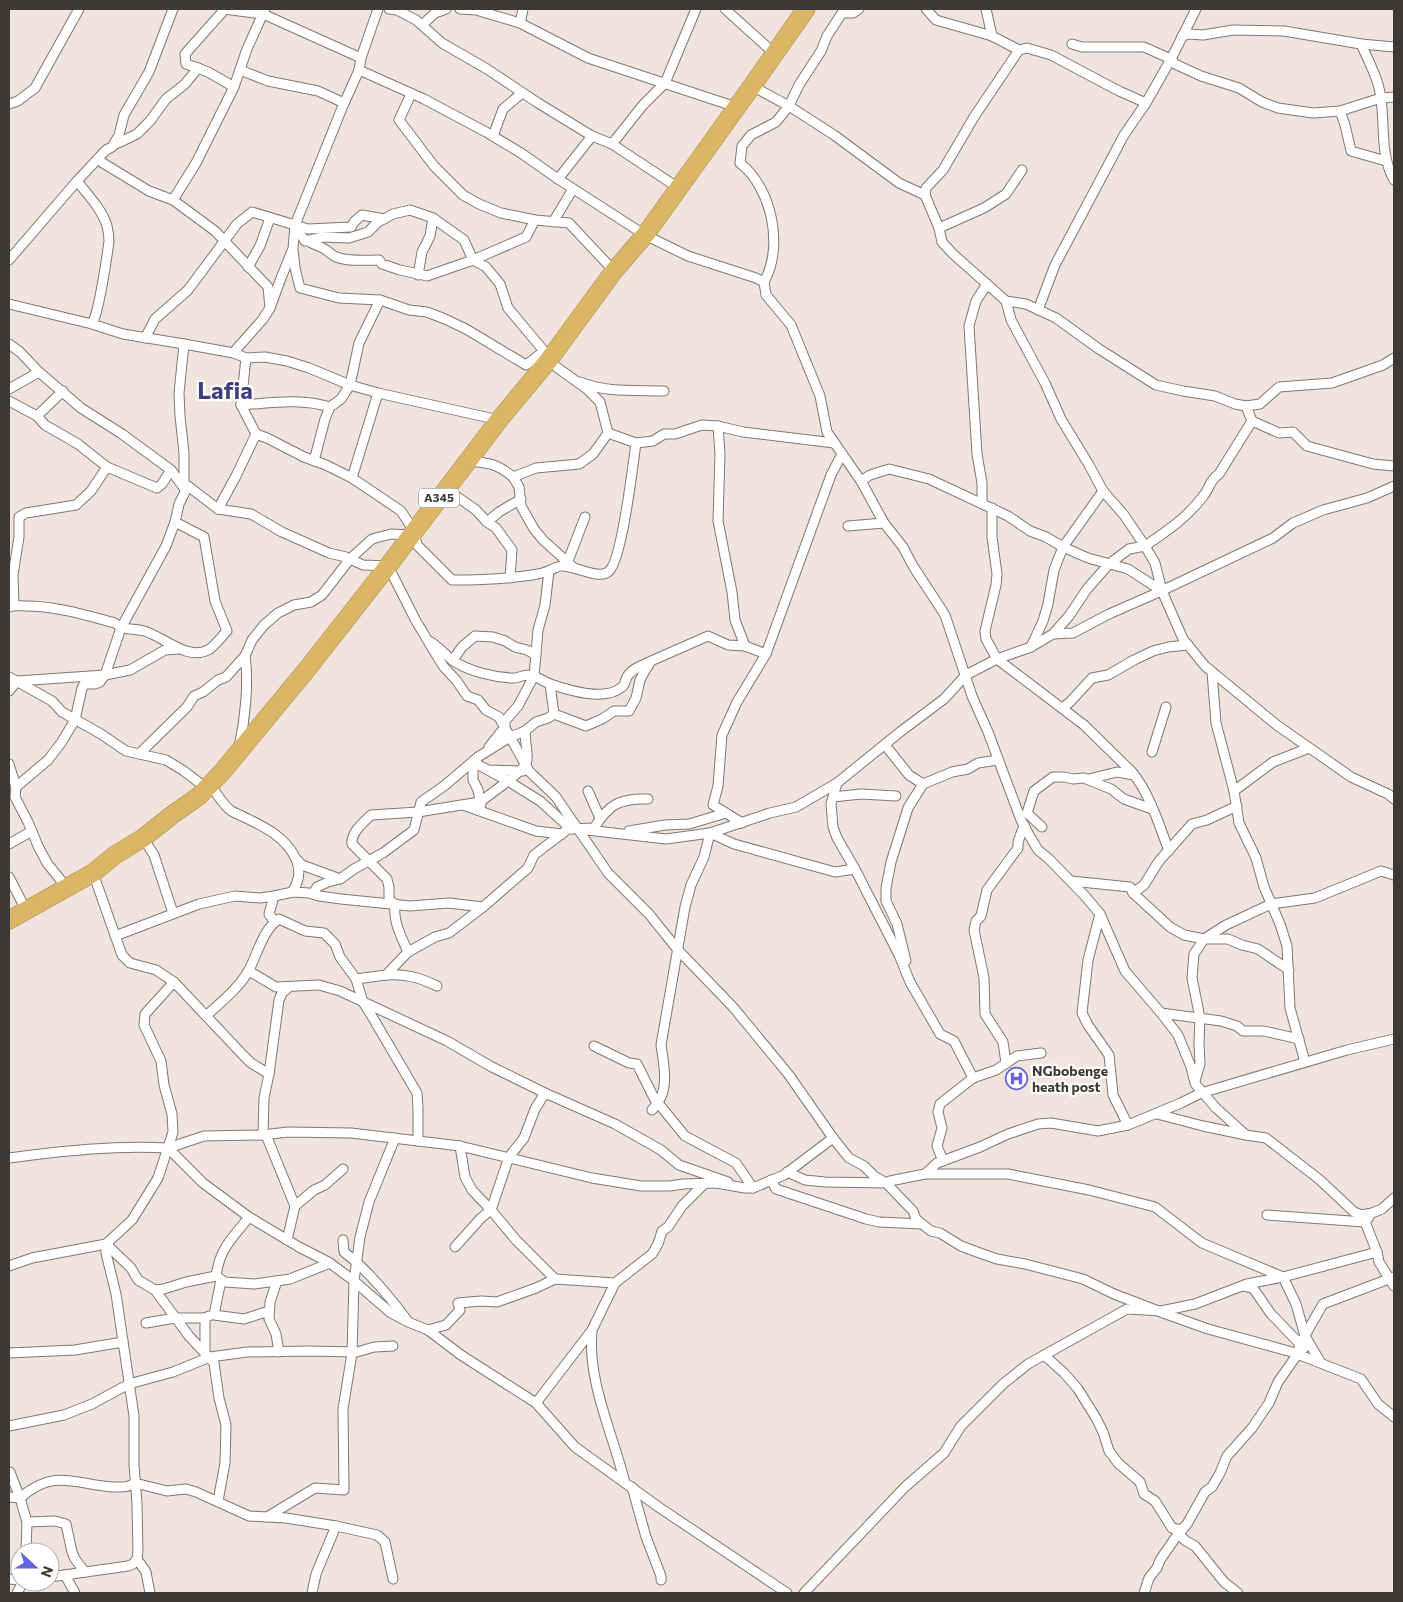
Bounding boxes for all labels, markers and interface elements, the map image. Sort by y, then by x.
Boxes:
district label: Lafia [197,375,253,404]
road number: A345 [419,488,459,508]
place label: NGbobenge heath post [1032,1062,1108,1095]
hospital icon: NGbobenge heath post [1004,1067,1028,1091]
north arrow [10,1542,60,1592]
text: N [38,1564,57,1580]

